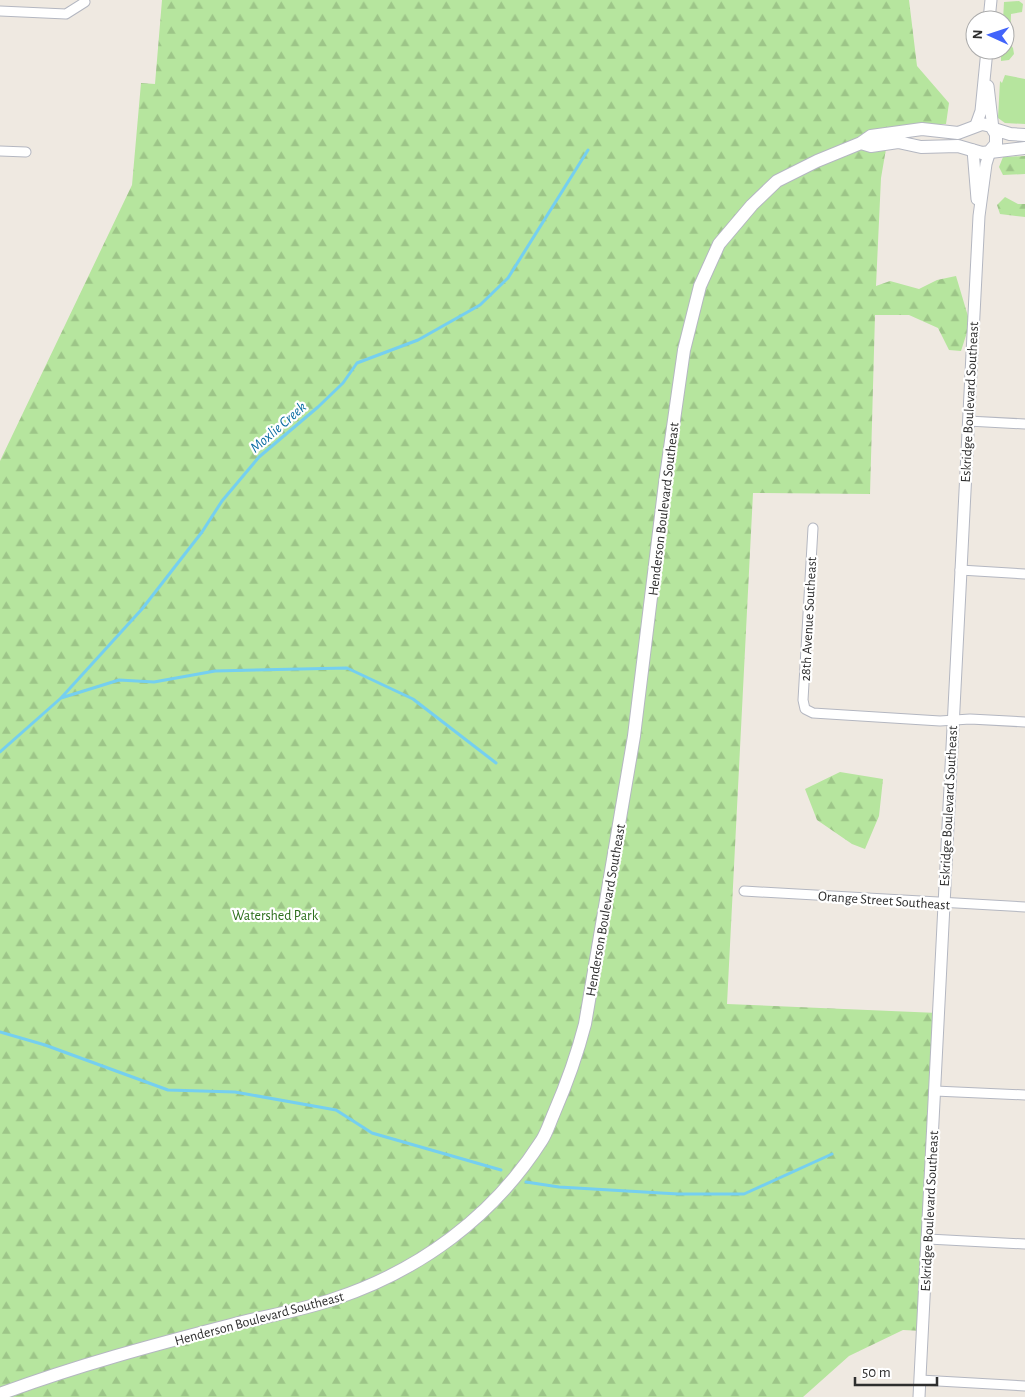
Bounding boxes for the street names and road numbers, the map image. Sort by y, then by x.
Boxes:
street label: Eskridge Boulevard Southeast [959,321,981,483]
street label: Henderson Boulevard Southeast [646,421,682,597]
street label: 28th Avenue Southeast [799,556,819,682]
street label: Eskridge Boulevard Southeast [938,725,960,887]
street label: Henderson Boulevard Southeast [584,822,628,997]
street label: Orange Street Southeast [817,889,951,913]
street label: Eskridge Boulevard Southeast [919,1130,941,1292]
street label: Henderson Boulevard Southeast [173,1289,346,1348]

